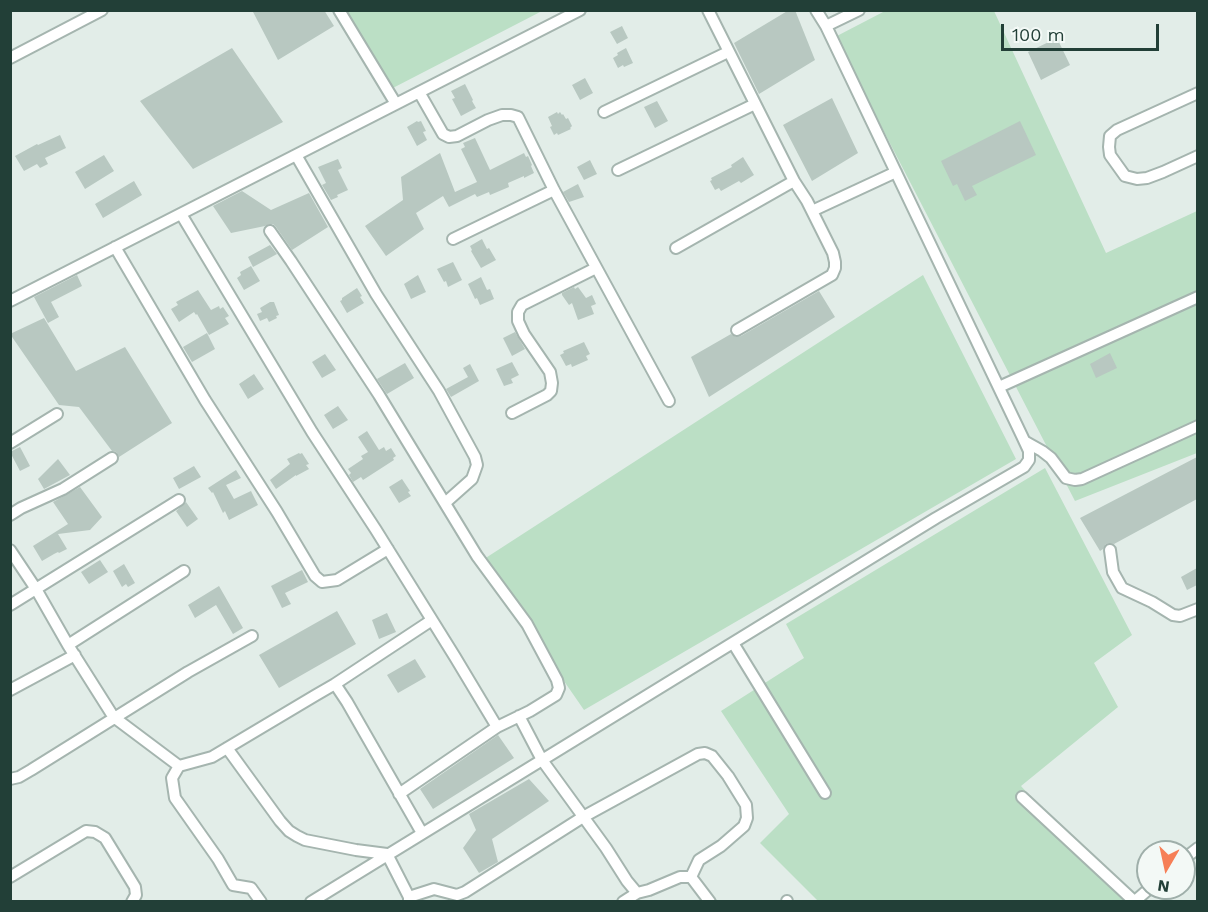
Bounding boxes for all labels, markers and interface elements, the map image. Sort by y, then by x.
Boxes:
scale bar [1004,12,1162,50]
text: 100 m [1012,24,1065,45]
north arrow [1136,840,1196,900]
text: N [1156,876,1171,897]

